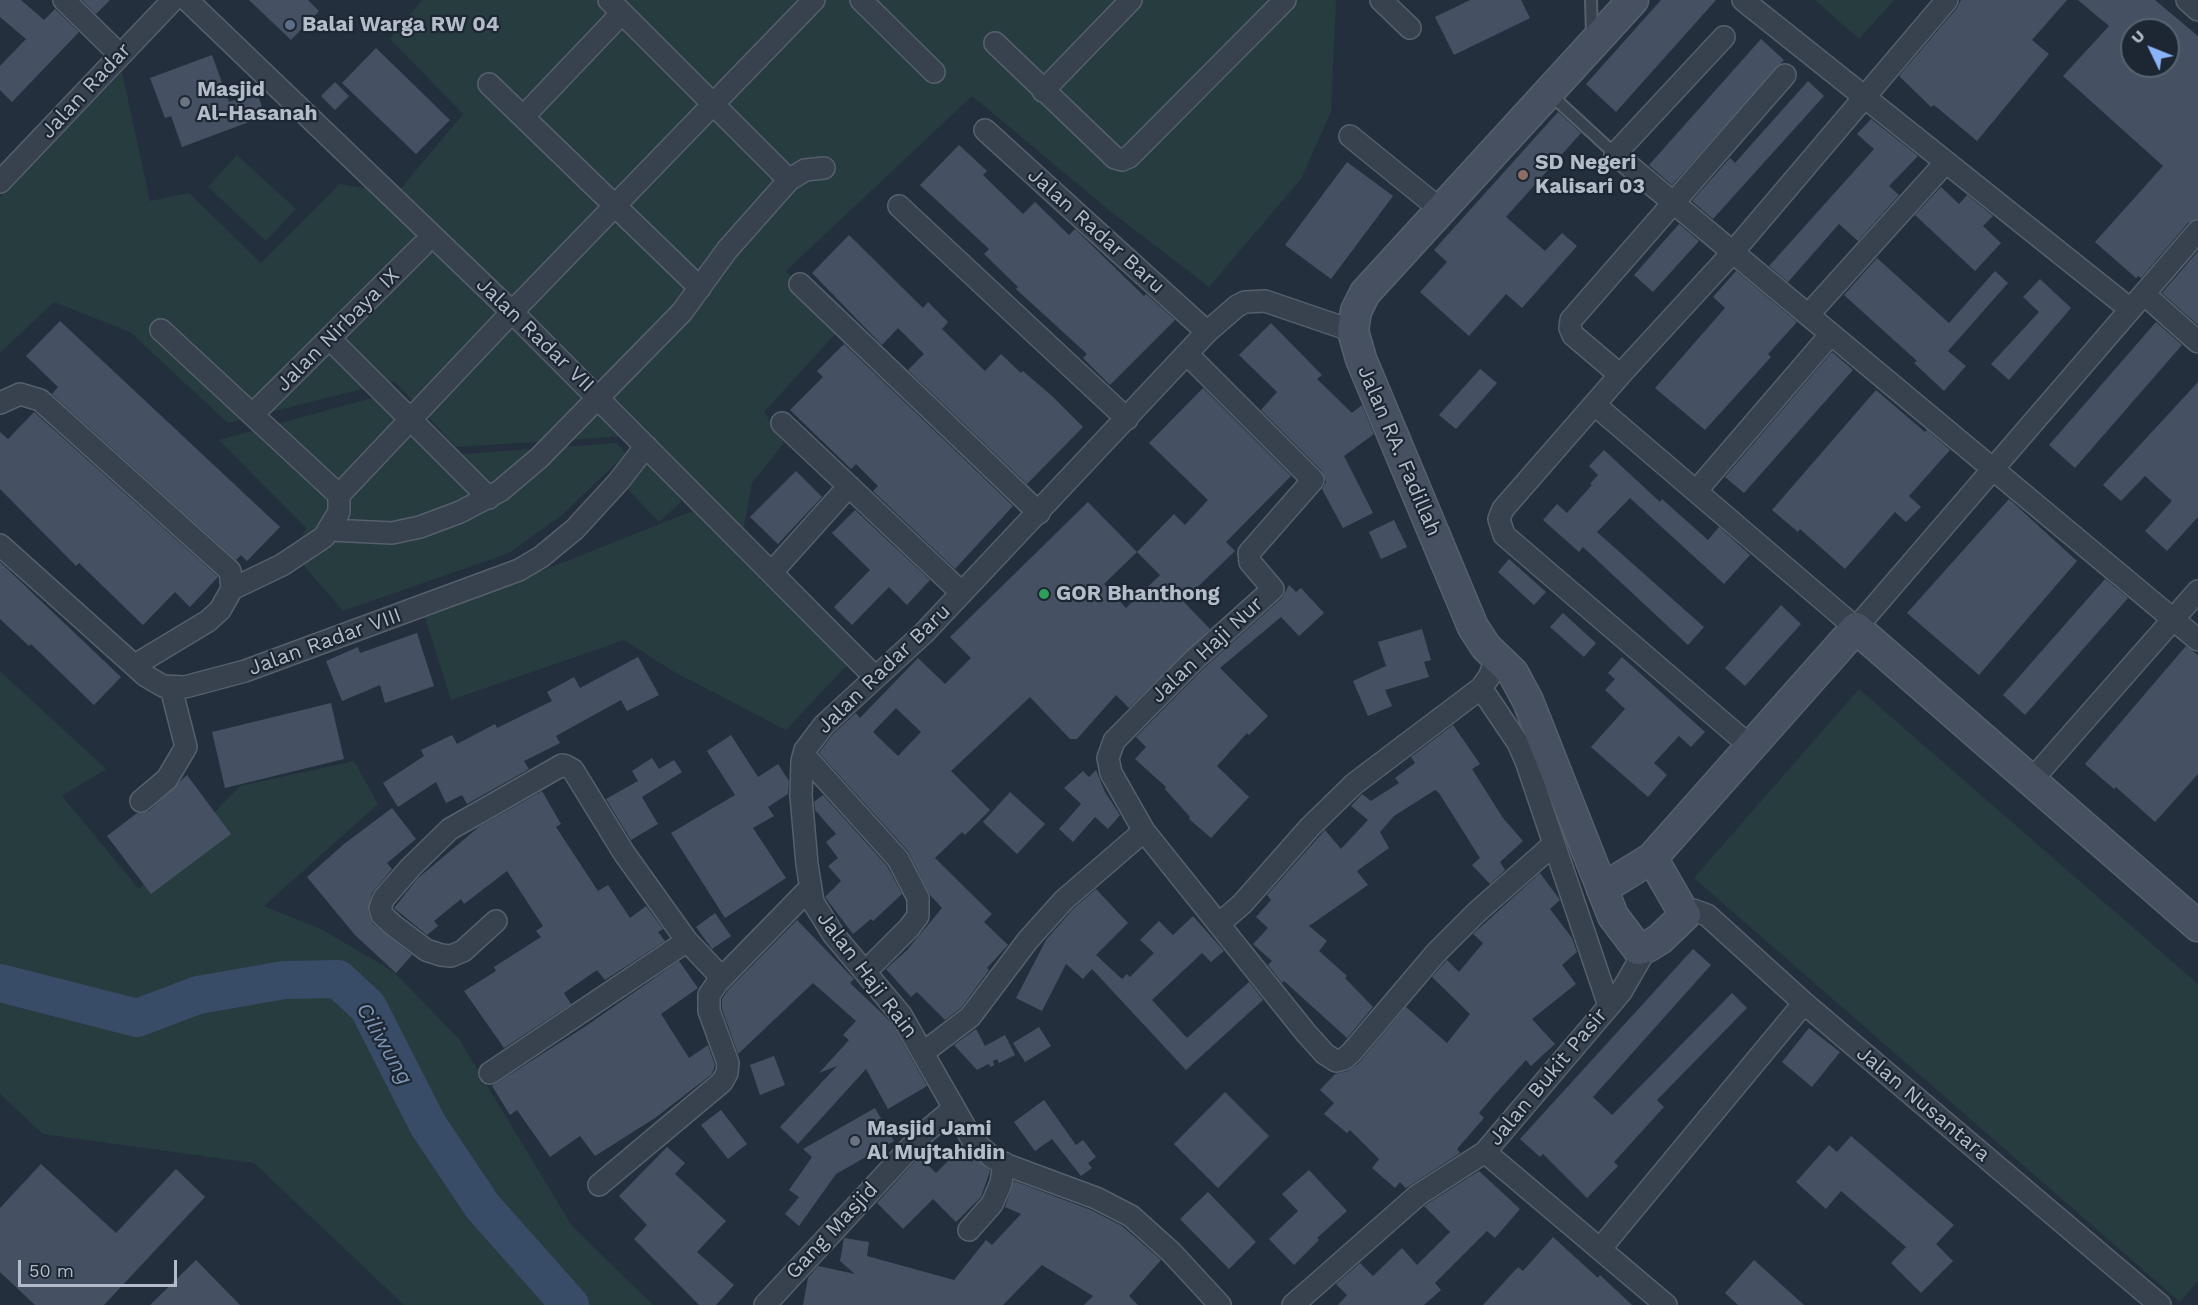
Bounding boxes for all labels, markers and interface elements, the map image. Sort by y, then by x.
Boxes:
place label: Balai Warga RW 04 [302,12,499,38]
marker: Balai Warga RW 04 [283,18,297,32]
north arrow [2120,18,2180,78]
text: U [2127,26,2149,47]
street label: Jalan Radar [35,38,137,144]
place label: Masjid Al-Hasanah [197,77,318,127]
marker: Masjid Al-Hasanah [178,95,192,109]
place label: SD Negeri Kalisari 03 [1535,150,1645,200]
street label: Jalan Radar Baru [1022,163,1170,299]
marker: SD Negeri Kalisari 03 [1516,168,1530,182]
street label: Jalan Nirbaya IX [271,263,405,397]
street label: Jalan Radar VII [471,272,599,398]
street label: Jalan RA. Fadillah [1352,362,1446,540]
place label: GOR Bhanthong [1056,581,1219,607]
marker: GOR Bhanthong [1037,587,1051,601]
street label: Jalan Haji Nur [1146,592,1268,708]
street label: Jalan Radar Baru [812,599,956,739]
street label: Jalan Radar VIII [245,603,405,681]
street label: Jalan Haji Rain [811,907,923,1043]
water label: Ciliwung [350,998,418,1090]
street label: Jalan Bukit Pasir [1483,1003,1613,1151]
street label: Jalan Nusantara [1851,1041,1995,1167]
place label: Masjid Jami Al Mujtahidin [867,1116,1005,1166]
marker: Masjid Jami Al Mujtahidin [848,1134,862,1148]
street label: Gang Masjid [781,1177,883,1285]
scale bar [21,1248,180,1286]
text: 50 m [29,1260,74,1281]

